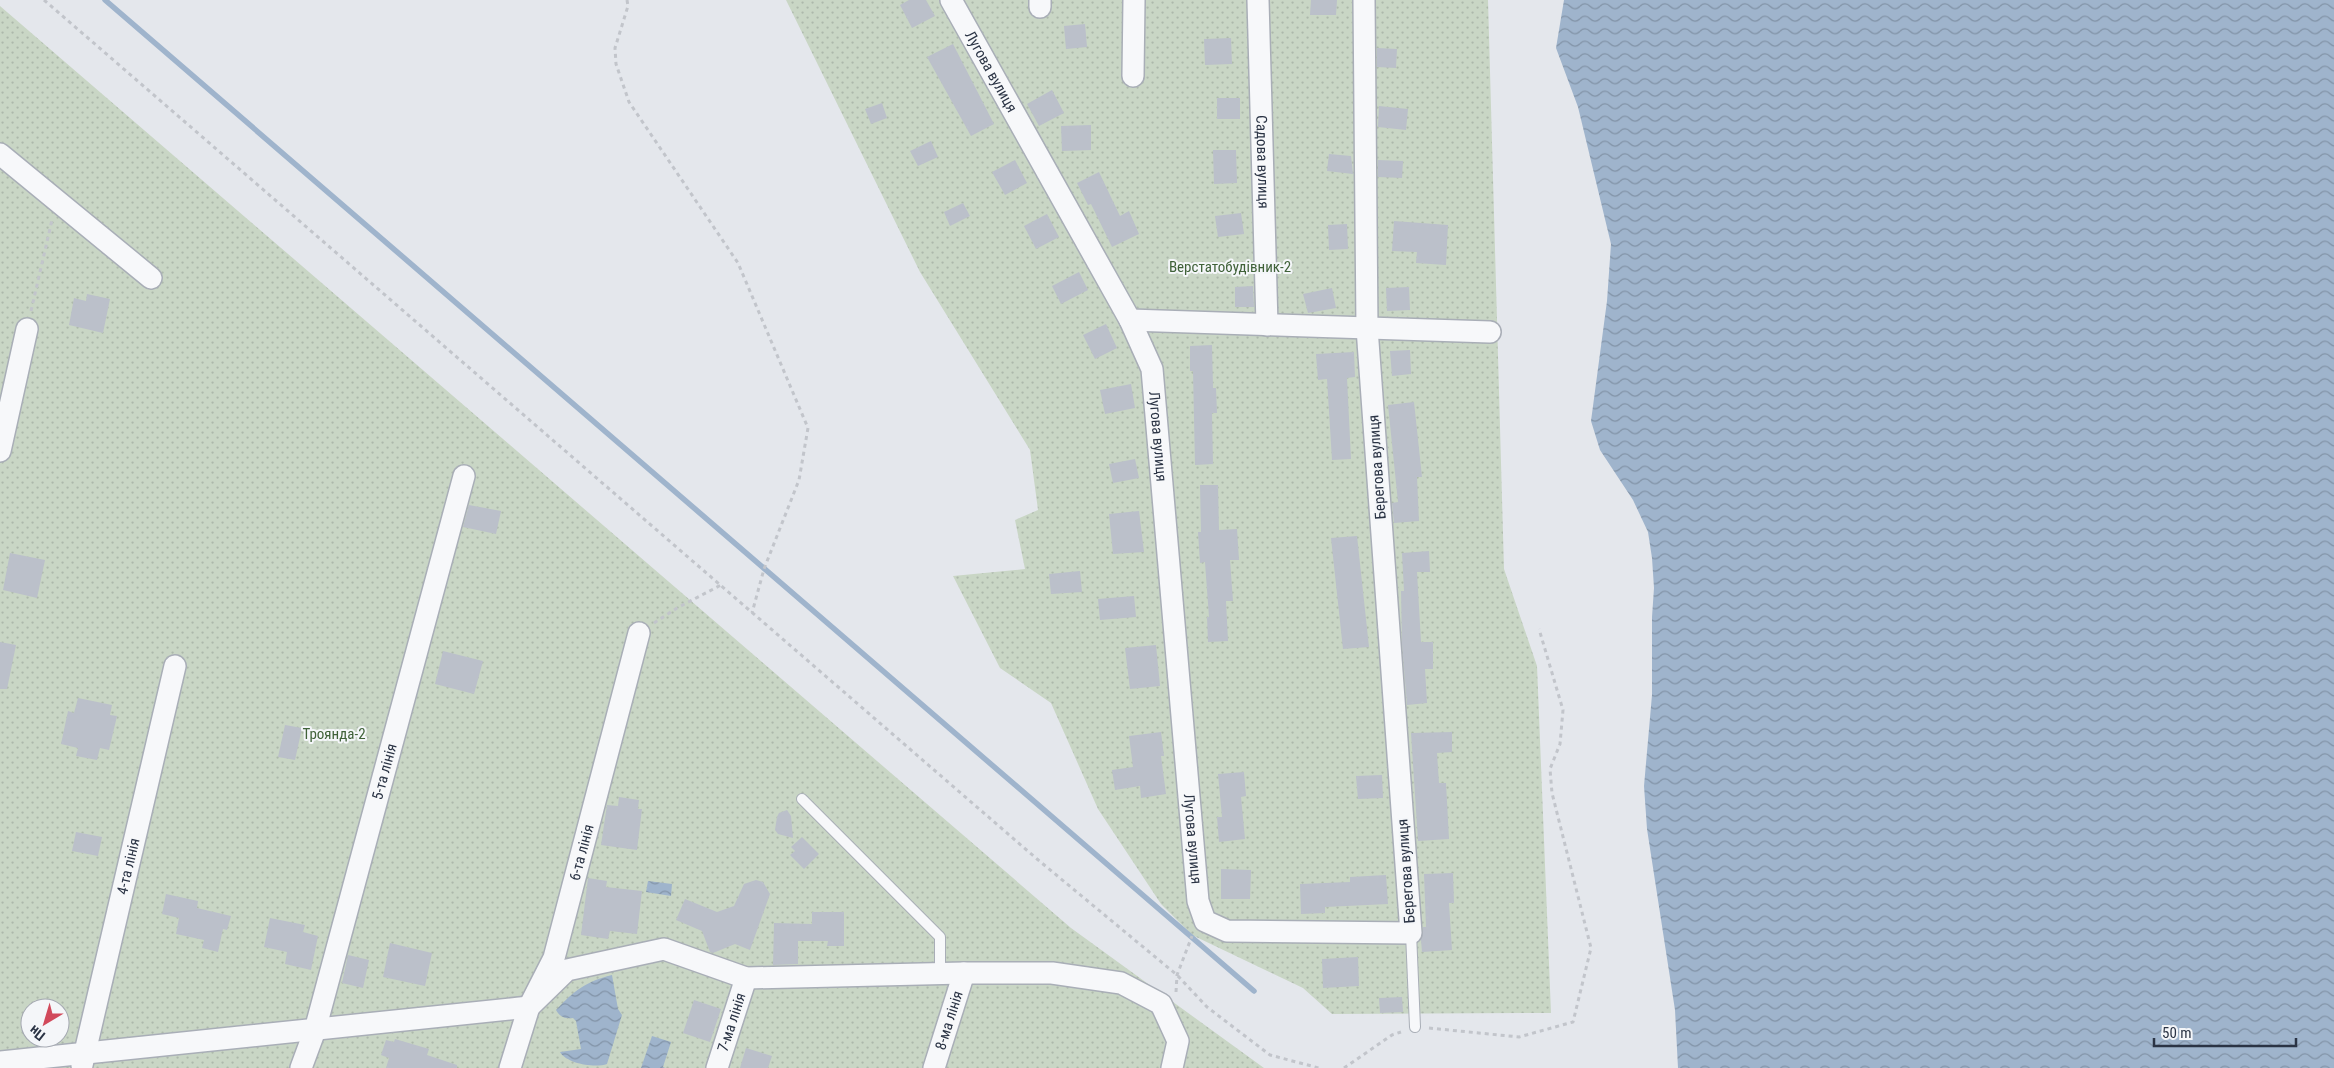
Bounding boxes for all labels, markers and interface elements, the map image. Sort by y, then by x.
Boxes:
street label: Лугова вулиця [961,28,1021,116]
street label: Садова вулиця [1252,115,1273,209]
park label: Верстатобудівник-2 [1169,258,1291,276]
street label: Лугова вулиця [1145,390,1171,482]
street label: Берегова вулиця [1364,414,1390,520]
park label: Троянда-2 [302,725,366,743]
street label: 5-та лінія [368,742,401,802]
street label: Лугова вулиця [1180,793,1205,885]
street label: Берегова вулиця [1393,818,1419,924]
street label: 6-та лінія [566,822,598,883]
street label: 4-та лінія [113,836,144,896]
street label: 8-ма лінія [931,989,967,1052]
street label: 7-ма лінія [714,991,750,1054]
north arrow [20,998,70,1048]
scale bar [2154,1016,2296,1048]
text: Пн [26,1022,48,1044]
text: 50 m [2162,1024,2192,1042]

